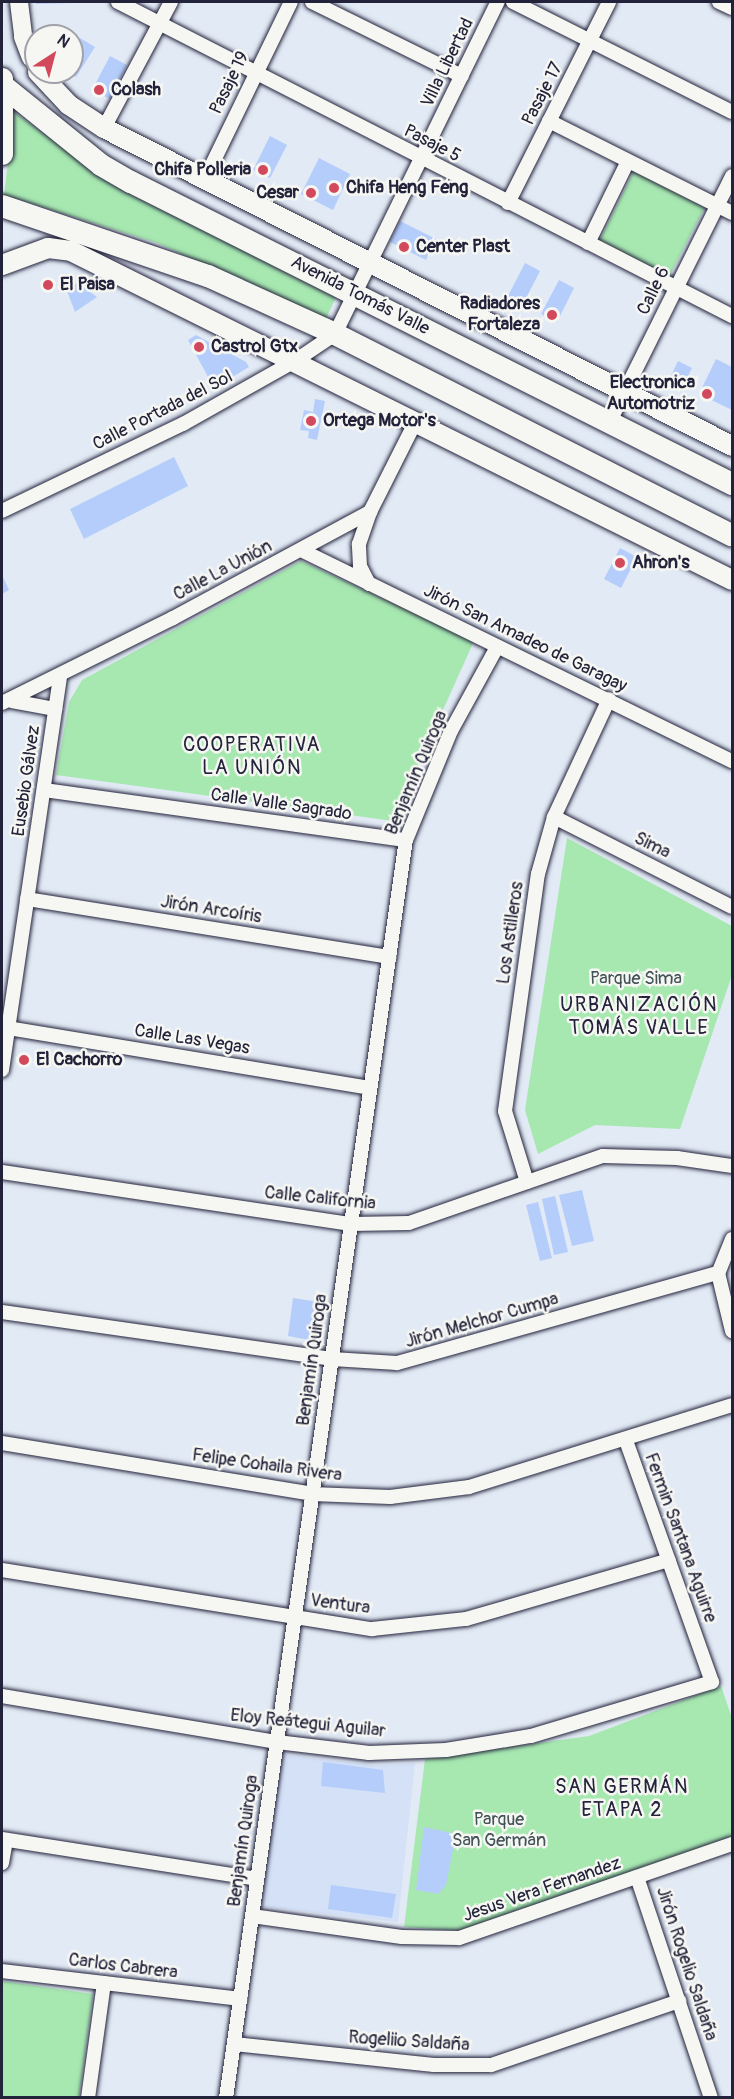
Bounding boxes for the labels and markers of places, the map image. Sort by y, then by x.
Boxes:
place label: Colash [111,79,161,101]
marker: Colash [92,83,106,97]
place label: Chifa Polleria [154,159,251,181]
marker: Chifa Polleria [256,163,270,177]
place label: Chifa Heng Feng [346,177,468,199]
marker: Chifa Heng Feng [327,181,341,195]
place label: Cesar [256,182,299,204]
marker: Cesar [304,186,318,200]
place label: Center Plast [416,236,510,258]
marker: Center Plast [397,240,411,254]
place label: El Paisa [60,274,115,296]
marker: El Paisa [41,278,55,292]
place label: Radiadores Fortaleza [460,294,540,336]
marker: Radiadores Fortaleza [545,308,559,322]
place label: Castrol Gtx [211,336,298,358]
marker: Castrol Gtx [192,340,206,354]
place label: Electronica Automotriz [607,373,695,416]
marker: Electronica Automotriz [700,387,714,401]
place label: Ortega Motor's [323,410,436,432]
marker: Ortega Motor's [304,414,318,428]
place label: Ahron's [632,552,689,574]
marker: Ahron's [613,556,627,570]
place label: El Cachorro [36,1049,122,1071]
marker: El Cachorro [17,1053,31,1067]

